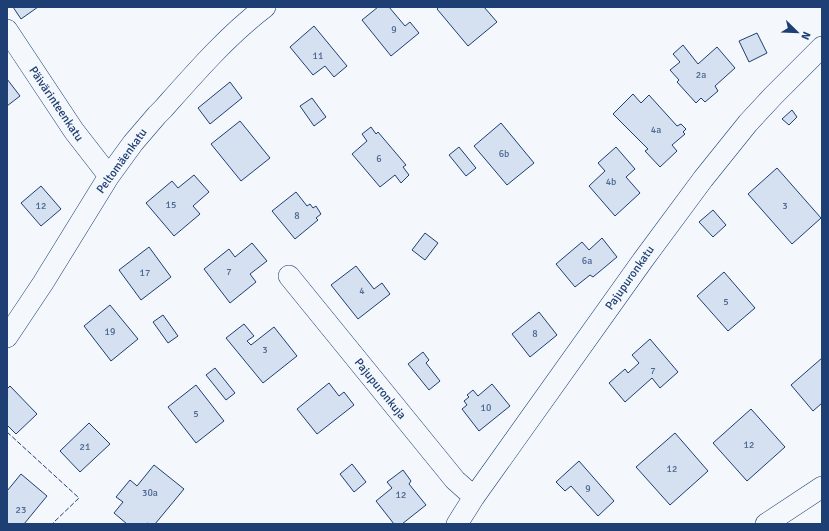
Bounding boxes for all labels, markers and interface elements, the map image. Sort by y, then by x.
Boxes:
north arrow [777,12,817,52]
house number: 9 [391,24,397,36]
text: N [798,30,813,42]
house number: 11 [313,50,323,62]
street label: Päivärinteenkatu [25,64,87,144]
house number: 2a [696,69,706,81]
house number: 4a [651,124,661,136]
street label: Peltomäenkatu [93,125,151,197]
house number: 6b [499,148,509,160]
house number: 6 [376,153,382,165]
house number: 4b [606,176,616,188]
house number: 15 [166,199,176,211]
house number: 12 [36,200,46,212]
house number: 3 [782,200,788,212]
house number: 8 [294,210,300,222]
street label: Pajupuronkatu [602,243,658,313]
house number: 6a [582,255,592,267]
house number: 7 [226,266,232,278]
house number: 17 [140,267,150,279]
house number: 4 [359,285,365,297]
house number: 5 [723,296,729,308]
house number: 19 [105,326,115,338]
house number: 8 [532,328,538,340]
house number: 3 [262,344,268,356]
street label: Pajupuronkuja [351,355,409,423]
house number: 7 [650,365,656,377]
house number: 10 [481,402,491,414]
house number: 5 [193,408,199,420]
house number: 12 [744,439,754,451]
house number: 21 [80,441,90,453]
house number: 12 [667,463,677,475]
house number: 9 [585,483,591,495]
house number: 30a [142,487,158,499]
house number: 12 [396,489,406,501]
house number: 23 [16,504,26,516]

